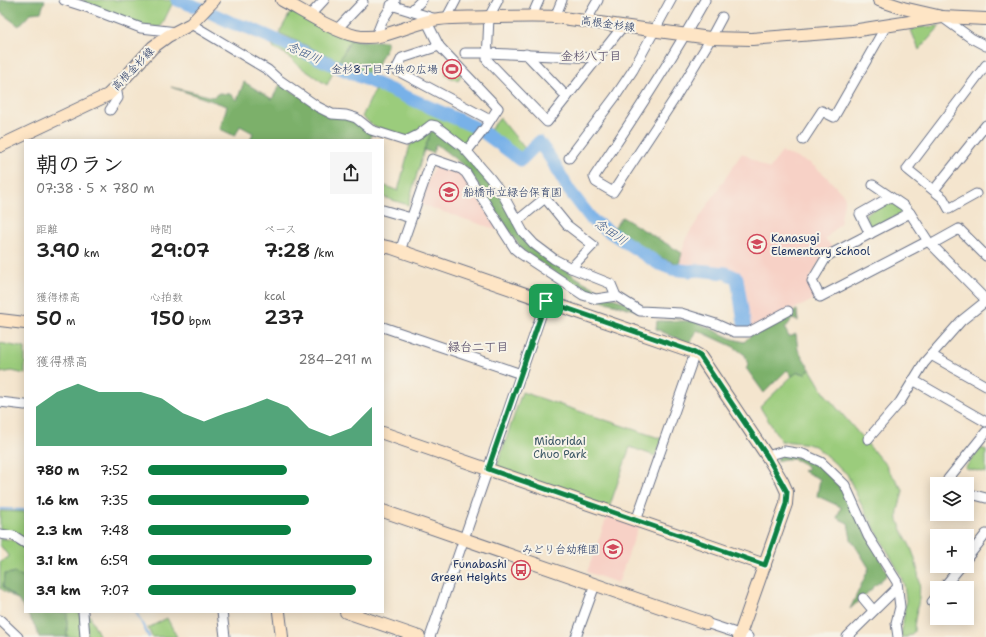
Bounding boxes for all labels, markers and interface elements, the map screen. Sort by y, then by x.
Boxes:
street label: 高根金杉線 [580,13,636,35]
water label: 念田川 [284,38,324,68]
street label: 高根金杉線 [109,44,157,94]
district label: 金杉八丁目 [561,48,621,64]
sports icon: 金杉8丁目子供の広場 [441,58,463,80]
place label: 金杉8丁目子供の広場 [331,62,438,77]
text: 朝のラン [36,150,124,179]
button: share [330,152,372,194]
text: 07:38 · 5 × 780 m [36,180,154,197]
school or university icon: 船橋市立緑台保育園 [438,181,460,203]
place label: 船橋市立緑台保育園 [463,185,562,200]
water label: 念田川 [592,215,630,249]
text: 距離 [36,222,58,237]
text: 時間 [150,222,172,237]
text: ペース [264,222,296,237]
place label: Kanasugi Elementary School [771,231,871,259]
school or university icon: Kanasugi Elementary School [746,233,768,255]
text: 3.90 [36,237,80,263]
text: 29:07 [150,237,210,263]
text: 7:28 [264,237,311,263]
text: km [80,246,99,261]
text: /km [311,246,334,261]
pin [529,284,563,318]
text: kcal [264,289,285,304]
text: 獲得標高 [36,290,80,305]
text: 心拍数 [150,290,183,305]
icon: arrive [535,290,557,312]
text: 237 [264,304,304,330]
text: 50 [36,305,62,331]
text: 150 [150,305,185,331]
text: m [62,314,76,329]
text: bpm [185,314,211,329]
district label: 緑台二丁目 [448,339,508,355]
text: 284–291 m [298,351,372,368]
text: 獲得標高 [36,353,88,370]
park label: Midoridai Chuo Park [533,434,587,462]
text: 780 m [36,462,79,479]
text: 7:52 [100,462,128,479]
map controls [930,477,974,625]
button: layers [930,477,974,521]
text: 1.6 km [36,492,79,509]
text: 7:35 [100,492,128,509]
text: 2.3 km [36,522,82,539]
text: 7:48 [100,522,129,539]
button: + [930,529,974,573]
school or university icon: みどり台幼稚園 [602,538,624,560]
place label: みどり台幼稚園 [522,542,599,557]
text: 3.1 km [36,552,78,569]
text: 6:59 [100,552,128,569]
place label: Funabashi Green Heights [431,557,507,585]
bus stop icon: Funabashi Green Heights [510,559,532,581]
button: − [930,581,974,625]
text: 3.9 km [36,582,81,599]
text: 7:07 [100,582,129,599]

